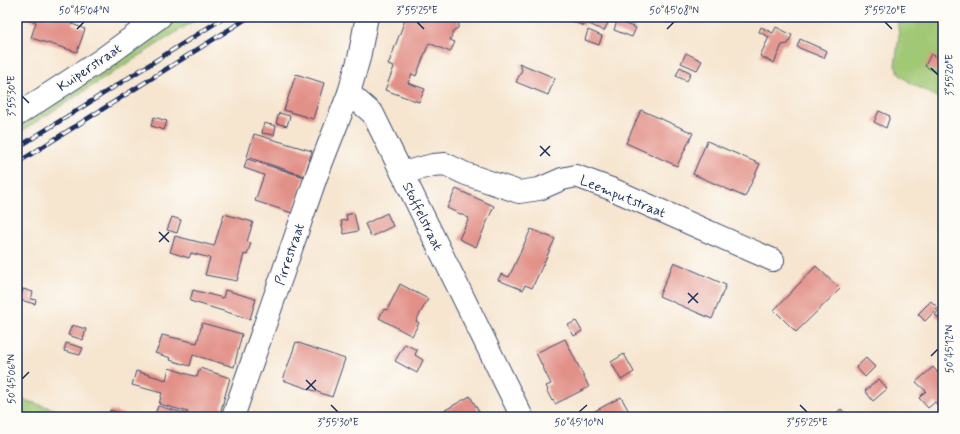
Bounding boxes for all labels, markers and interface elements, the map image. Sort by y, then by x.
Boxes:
text: 50°45'04"N [59,4,109,18]
text: 3°55'25"E [396,4,438,18]
text: 50°45'08"N [649,4,699,18]
text: 3°55'20"E [864,4,906,18]
street label: Kuiperstraat [54,40,125,96]
text: 3°55'20"E [943,54,957,96]
text: 3°55'30"E [5,75,19,117]
street label: Leemputstraat [577,172,668,222]
street label: Stoffelstraat [398,179,446,254]
street label: Pirrestraat [271,221,309,288]
text: 50°45'12"N [943,324,957,373]
text: 50°45'06"N [5,354,19,404]
text: 3°55'30"E [317,416,359,430]
text: 50°45'10"N [555,416,604,430]
text: 3°55'25"E [786,416,828,430]

